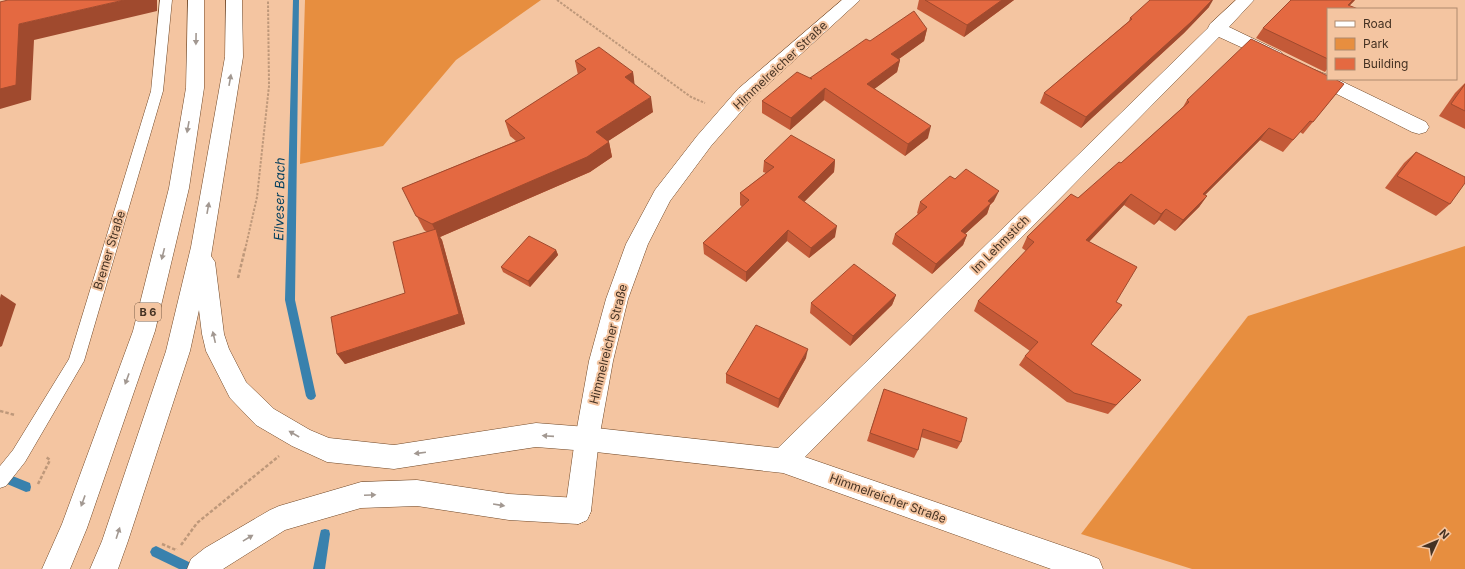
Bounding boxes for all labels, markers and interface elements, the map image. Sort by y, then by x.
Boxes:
legend [1327,8,1457,80]
text: Road [1363,16,1392,31]
street label: Himmelreicher Straße [730,18,830,112]
one-way arrow [193,33,199,46]
text: Park [1363,36,1389,51]
text: Building [1363,56,1408,71]
one-way arrow [227,74,233,86]
one-way arrow [185,121,191,133]
water label: Eilveser Bach [270,157,288,241]
one-way arrow [205,202,211,214]
street label: Bremer Straße [90,209,128,291]
street label: Im Lehmstich [968,212,1032,276]
one-way arrow [159,248,165,260]
street label: Himmelreicher Straße [586,282,630,406]
road number: B 6 [135,303,161,321]
one-way arrow [211,331,217,343]
one-way arrow [123,373,129,385]
one-way arrow [288,431,300,438]
one-way arrow [542,433,554,440]
one-way arrow [413,450,426,456]
street label: Himmelreicher Straße [828,470,948,526]
one-way arrow [364,492,377,498]
one-way arrow [80,496,86,508]
one-way arrow [492,503,505,509]
north arrow [1417,521,1457,561]
one-way arrow [115,526,121,538]
text: N [1436,526,1452,542]
one-way arrow [242,534,254,541]

